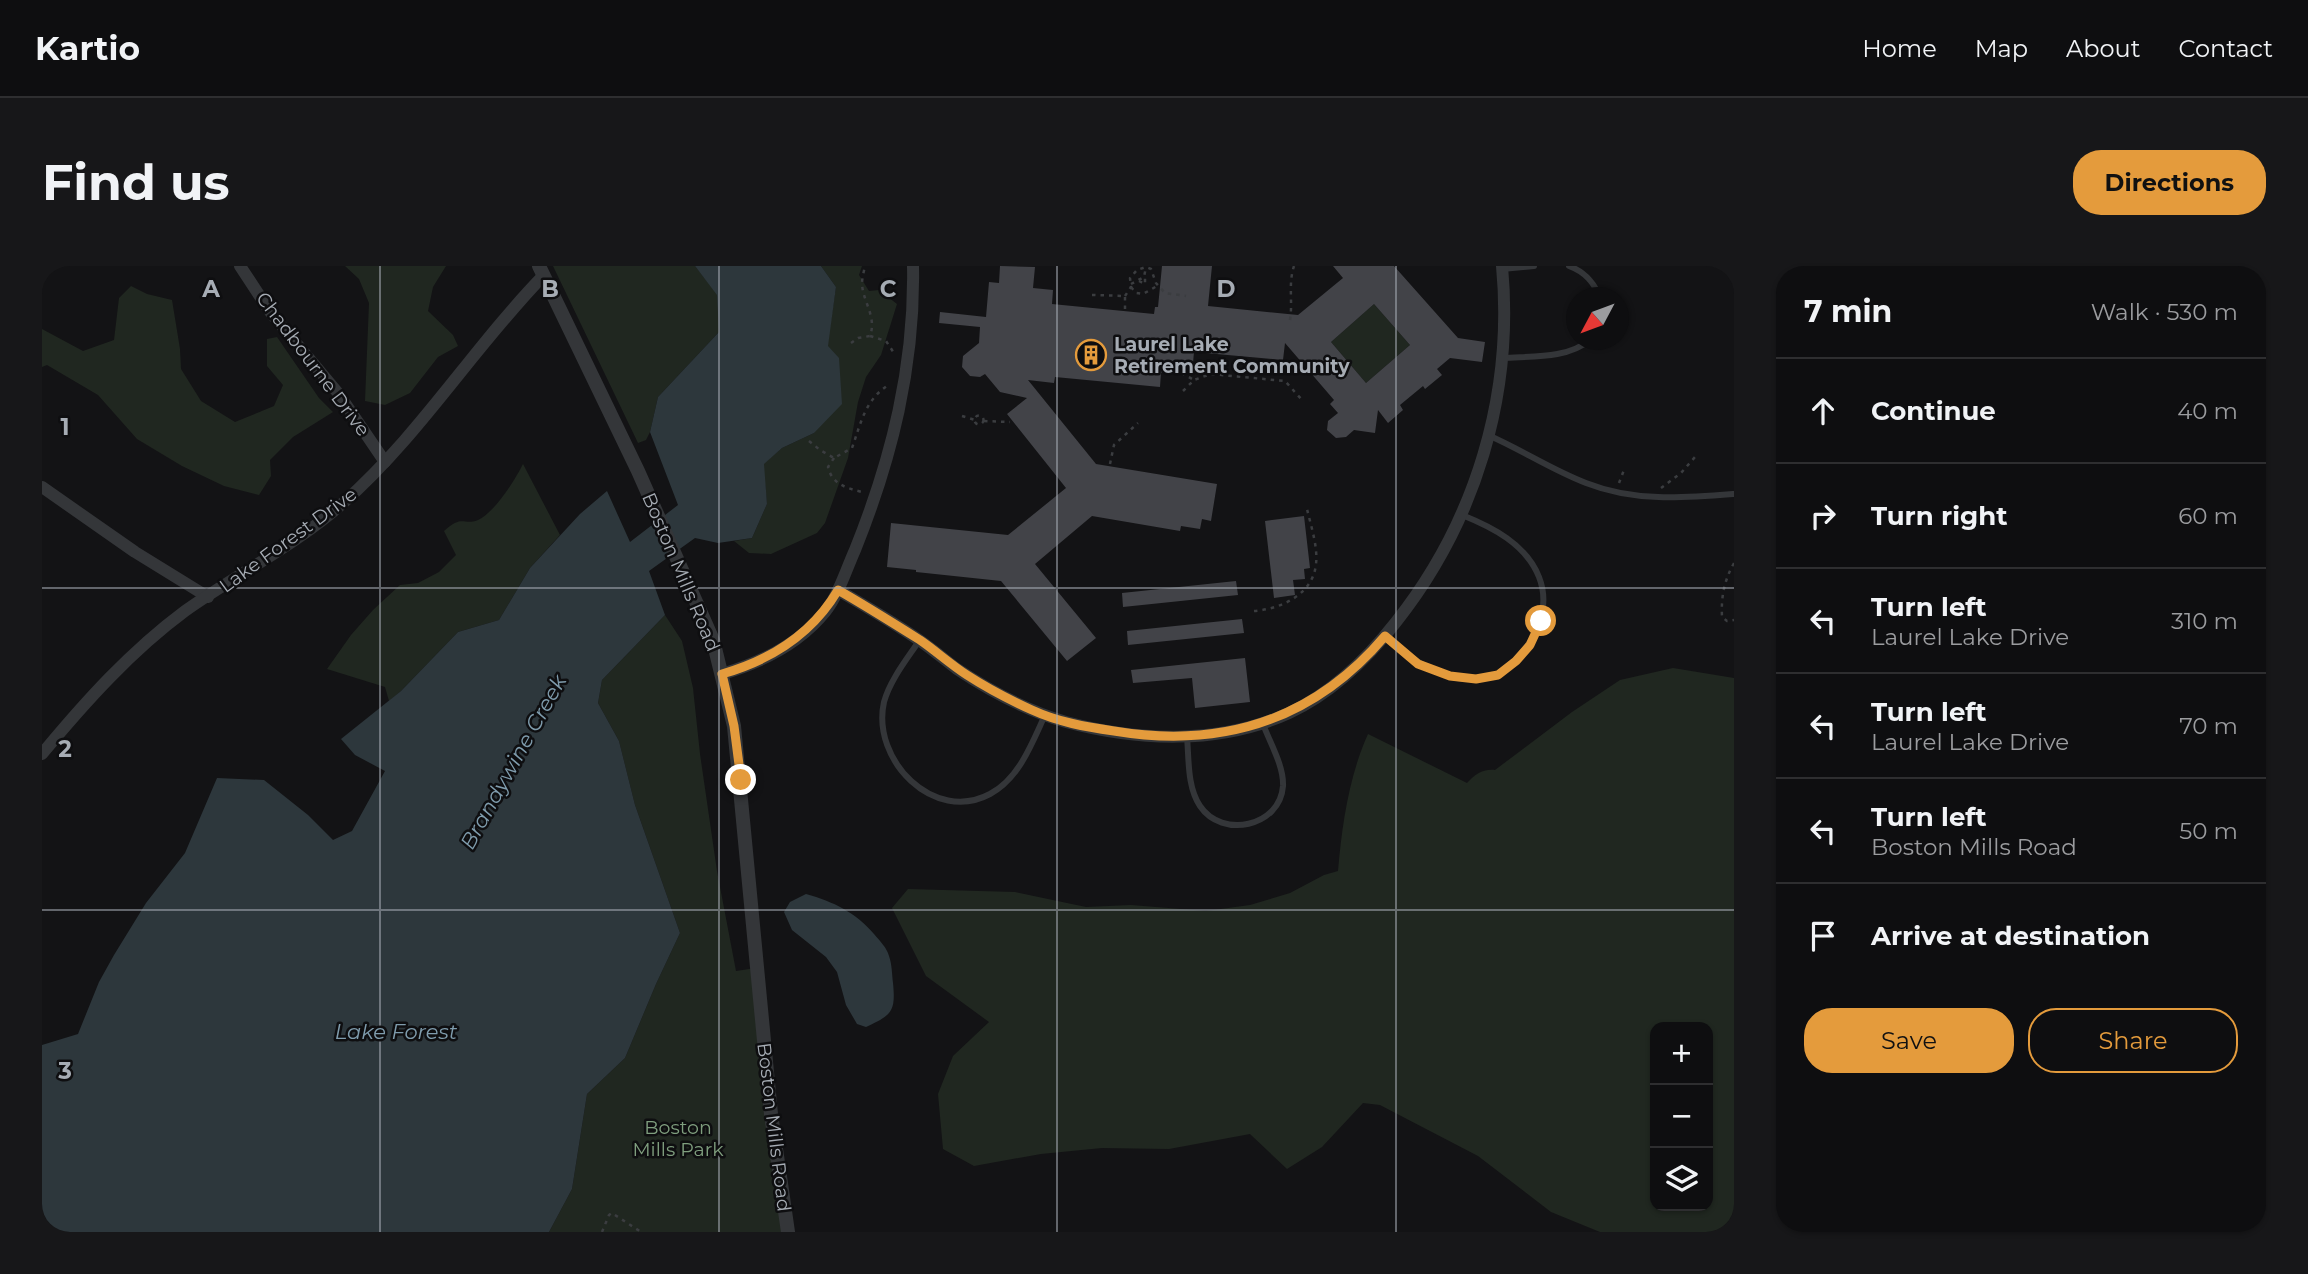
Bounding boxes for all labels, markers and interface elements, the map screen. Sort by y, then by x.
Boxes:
text: Kartio [35,28,140,68]
text: Home [1862,34,1937,63]
text: Map [1975,34,2028,63]
text: About [2066,34,2140,63]
text: Contact [2178,34,2273,63]
button: Directions [2073,150,2266,215]
text: Find us [42,153,230,212]
text: A [201,275,220,303]
text: B [541,275,559,303]
text: C [880,275,897,303]
text: D [1217,275,1236,303]
street label: Chadbourne Drive [251,287,375,441]
north arrow [1566,287,1629,350]
text: 7 min [1804,293,1892,330]
text: Walk · 530 m [2091,298,2238,326]
place label: Laurel Lake Retirement Community [1114,333,1350,378]
building icon: Laurel Lake Retirement Community [1074,338,1108,372]
icon: ahead [1804,392,1842,430]
text: Continue [1871,395,1996,427]
text: 40 m [2177,397,2238,425]
text: 1 [60,413,70,441]
street label: Lake Forest Drive [215,482,361,598]
street label: Boston Mills Road [637,489,725,655]
icon: right [1804,497,1842,535]
text: Turn right [1871,500,2007,532]
text: 60 m [2178,502,2238,530]
text: Turn left [1871,591,1987,623]
icon: left [1804,602,1842,640]
route start [1525,605,1556,636]
text: 310 m [2171,607,2238,635]
text: Laurel Lake Drive [1871,623,2069,651]
water label: Brandywine Creek [455,669,572,854]
text: Turn left [1871,696,1987,728]
icon: left [1804,707,1842,745]
text: 70 m [2179,712,2238,740]
text: Laurel Lake Drive [1871,728,2069,756]
text: 2 [58,735,72,763]
route end [725,764,756,795]
text: Turn left [1871,801,1987,833]
icon: left [1804,812,1842,850]
text: 50 m [2179,817,2238,845]
text: Boston Mills Road [1871,833,2077,861]
icon: arrive [1804,917,1842,955]
text: Arrive at destination [1871,920,2150,952]
button: Save [1804,1008,2014,1073]
button: Share [2028,1008,2238,1073]
water label: Lake Forest [335,1019,458,1044]
map controls [1650,1022,1713,1211]
button: + [1650,1022,1713,1085]
street label: Boston Mills Road [752,1041,796,1213]
text: 3 [57,1057,72,1085]
button: − [1650,1085,1713,1148]
park label: Boston Mills Park [632,1116,724,1161]
button: layers [1650,1148,1713,1211]

